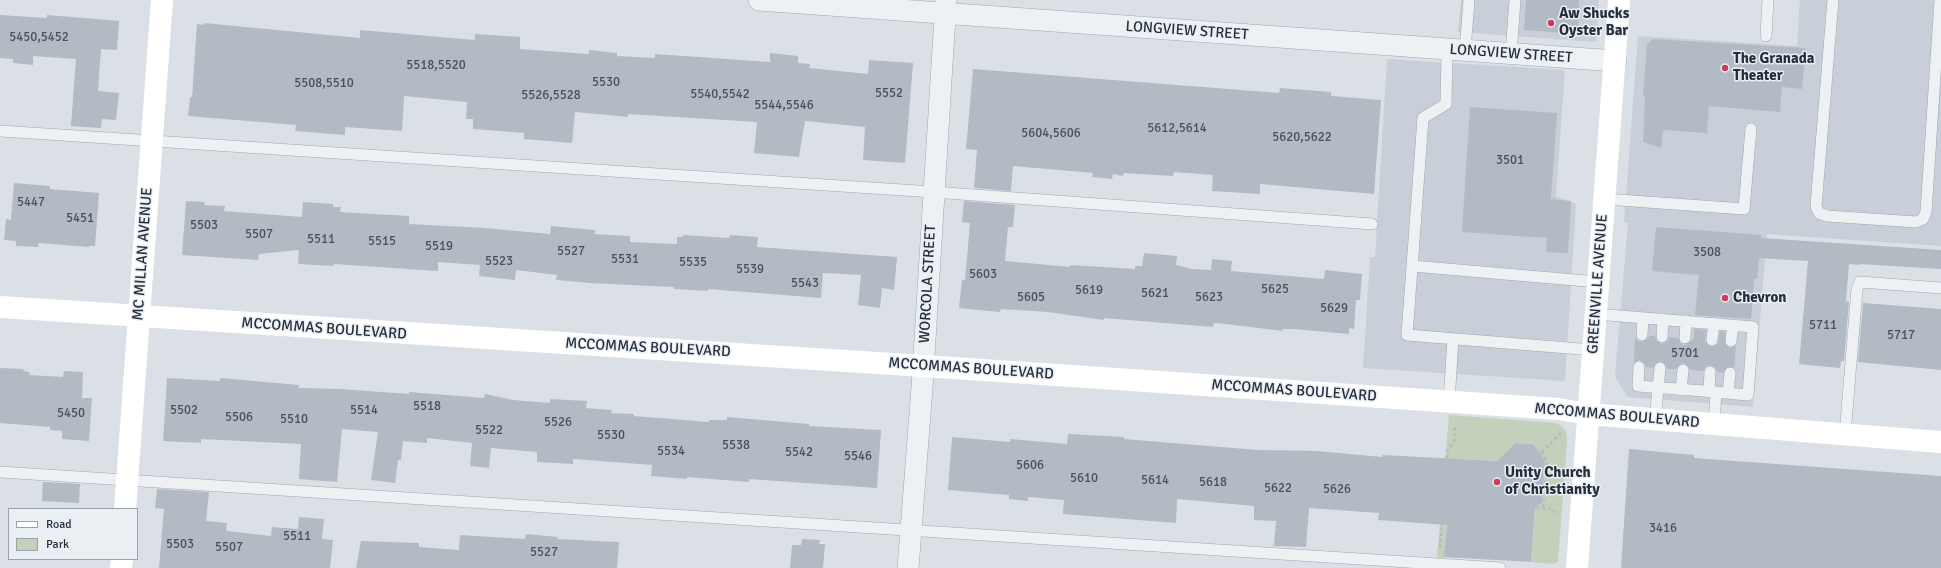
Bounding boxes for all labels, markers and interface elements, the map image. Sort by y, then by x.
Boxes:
place label: Aw Shucks Oyster Bar [1559,5,1629,40]
street label: LONGVIEW STREET [1125,18,1249,44]
marker: Aw Shucks Oyster Bar [1546,18,1556,28]
house number: 5450,5452 [9,30,69,46]
street label: LONGVIEW STREET [1449,41,1573,67]
place label: The Granada Theater [1733,50,1814,85]
house number: 5518,5520 [406,58,466,74]
marker: The Granada Theater [1720,63,1730,73]
house number: 5530 [592,75,620,91]
house number: 5508,5510 [294,76,354,92]
house number: 5552 [875,86,903,102]
house number: 5540,5542 [690,87,750,103]
house number: 5526,5528 [521,88,581,104]
house number: 5544,5546 [754,98,814,114]
house number: 5612,5614 [1147,121,1207,137]
house number: 5604,5606 [1021,126,1081,142]
house number: 5620,5622 [1272,130,1332,146]
house number: 3501 [1496,153,1524,169]
street label: MC MILLAN AVENUE [129,187,157,321]
house number: 5447 [17,195,45,211]
house number: 5451 [66,211,94,227]
street label: GREENVILLE AVENUE [1584,213,1612,355]
house number: 5503 [190,218,218,234]
street label: WORCOLA STREET [916,224,940,344]
house number: 5507 [245,227,273,243]
house number: 5511 [307,232,335,248]
house number: 5515 [368,234,396,250]
house number: 5519 [425,239,453,255]
house number: 5527 [557,244,585,260]
house number: 3508 [1693,245,1721,261]
house number: 5531 [611,252,639,268]
house number: 5523 [485,254,513,270]
house number: 5535 [679,255,707,271]
house number: 5539 [736,262,764,278]
house number: 5603 [969,267,997,283]
house number: 5543 [791,276,819,292]
house number: 5625 [1261,282,1289,298]
house number: 5619 [1075,283,1103,299]
house number: 5621 [1141,286,1169,302]
place label: Chevron [1733,289,1787,307]
house number: 5605 [1017,290,1045,306]
house number: 5623 [1195,290,1223,306]
marker: Chevron [1720,293,1730,303]
house number: 5629 [1320,301,1348,317]
street label: MCCOMMAS BOULEVARD [241,314,407,344]
house number: 5711 [1809,318,1837,334]
house number: 5717 [1887,328,1915,344]
street label: MCCOMMAS BOULEVARD [565,335,731,361]
house number: 5701 [1671,346,1699,362]
street label: MCCOMMAS BOULEVARD [888,354,1054,384]
street label: MCCOMMAS BOULEVARD [1211,376,1377,406]
house number: 5518 [413,399,441,415]
street label: MCCOMMAS BOULEVARD [1534,400,1700,432]
house number: 5502 [170,403,198,419]
house number: 5514 [350,403,378,419]
house number: 5450 [57,406,85,422]
house number: 5506 [225,410,253,426]
house number: 5510 [280,412,308,428]
house number: 5526 [544,415,572,431]
house number: 5522 [475,423,503,439]
house number: 5530 [597,428,625,444]
house number: 5538 [722,438,750,454]
house number: 5534 [657,444,685,460]
house number: 5542 [785,445,813,461]
house number: 5546 [844,449,872,465]
house number: 5606 [1016,458,1044,474]
place label: Unity Church of Christianity [1505,464,1600,499]
house number: 5610 [1070,471,1098,487]
house number: 5614 [1141,473,1169,489]
house number: 5618 [1199,475,1227,491]
marker: Unity Church of Christianity [1492,477,1502,487]
house number: 5622 [1264,481,1292,497]
house number: 5626 [1323,482,1351,498]
legend [8,508,138,560]
text: Road [46,517,72,532]
house number: 3416 [1649,521,1677,537]
house number: 5511 [283,529,311,545]
text: Park [46,537,69,552]
house number: 5503 [166,537,194,553]
house number: 5507 [215,540,243,556]
house number: 5527 [530,545,558,561]

